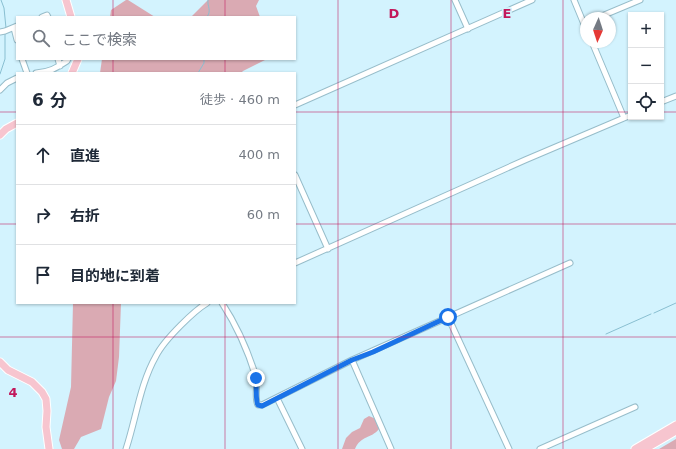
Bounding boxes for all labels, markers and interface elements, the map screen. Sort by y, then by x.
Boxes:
text: D [389,6,400,21]
text: E [503,6,511,21]
north arrow [580,12,616,48]
map controls [628,12,664,120]
button: + [628,12,664,48]
search box [16,16,296,60]
icon: search [30,27,52,49]
text: ここで検索 [62,31,137,49]
button: − [628,48,664,84]
button: locate [628,84,664,120]
text: 6 分 [32,90,67,110]
text: 徒歩 · 460 m [200,92,280,107]
icon: ahead [32,144,54,166]
text: 直進 [70,147,100,165]
text: 400 m [238,147,280,162]
icon: right [32,204,54,226]
text: 右折 [70,207,100,225]
text: 60 m [247,207,280,222]
icon: arrive [32,264,54,286]
text: 目的地に到着 [70,267,160,285]
route start [439,308,457,326]
route end [247,369,265,387]
text: 4 [8,385,18,400]

